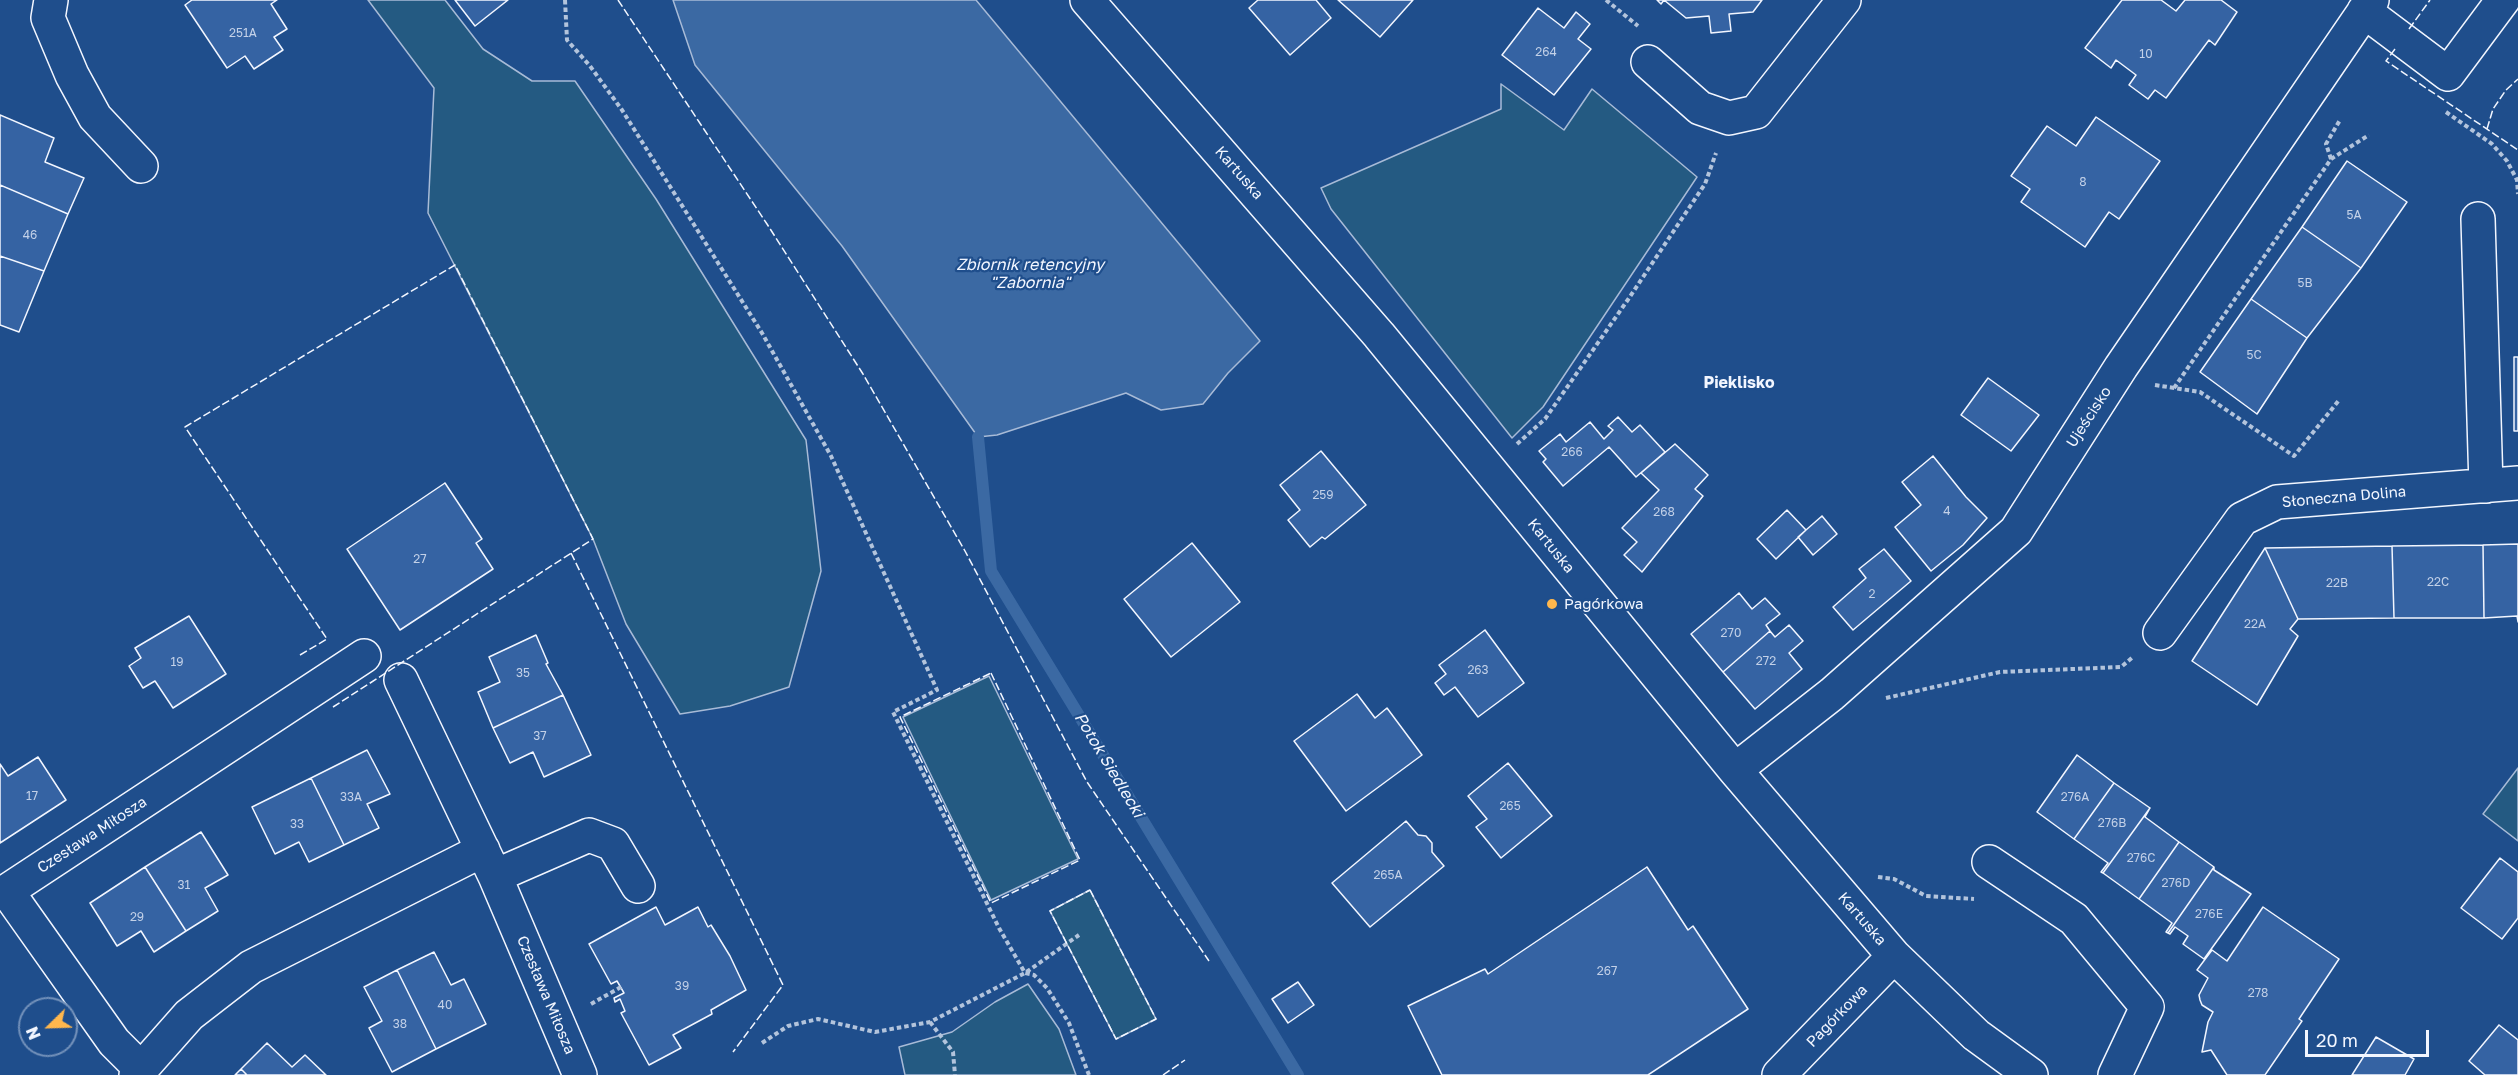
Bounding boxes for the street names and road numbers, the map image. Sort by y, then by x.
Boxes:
street label: Kartuska [1211,143,1267,203]
street label: Ujeścisko [2063,383,2115,451]
street label: Słoneczna Dolina [2281,483,2407,511]
street label: Kartuska [1524,515,1578,577]
street label: Czesława Miłosza [34,793,150,877]
street label: Kartuska [1834,889,1890,949]
street label: Czesława Miłosza [513,933,579,1057]
street label: Pagórkowa [1803,981,1871,1051]

